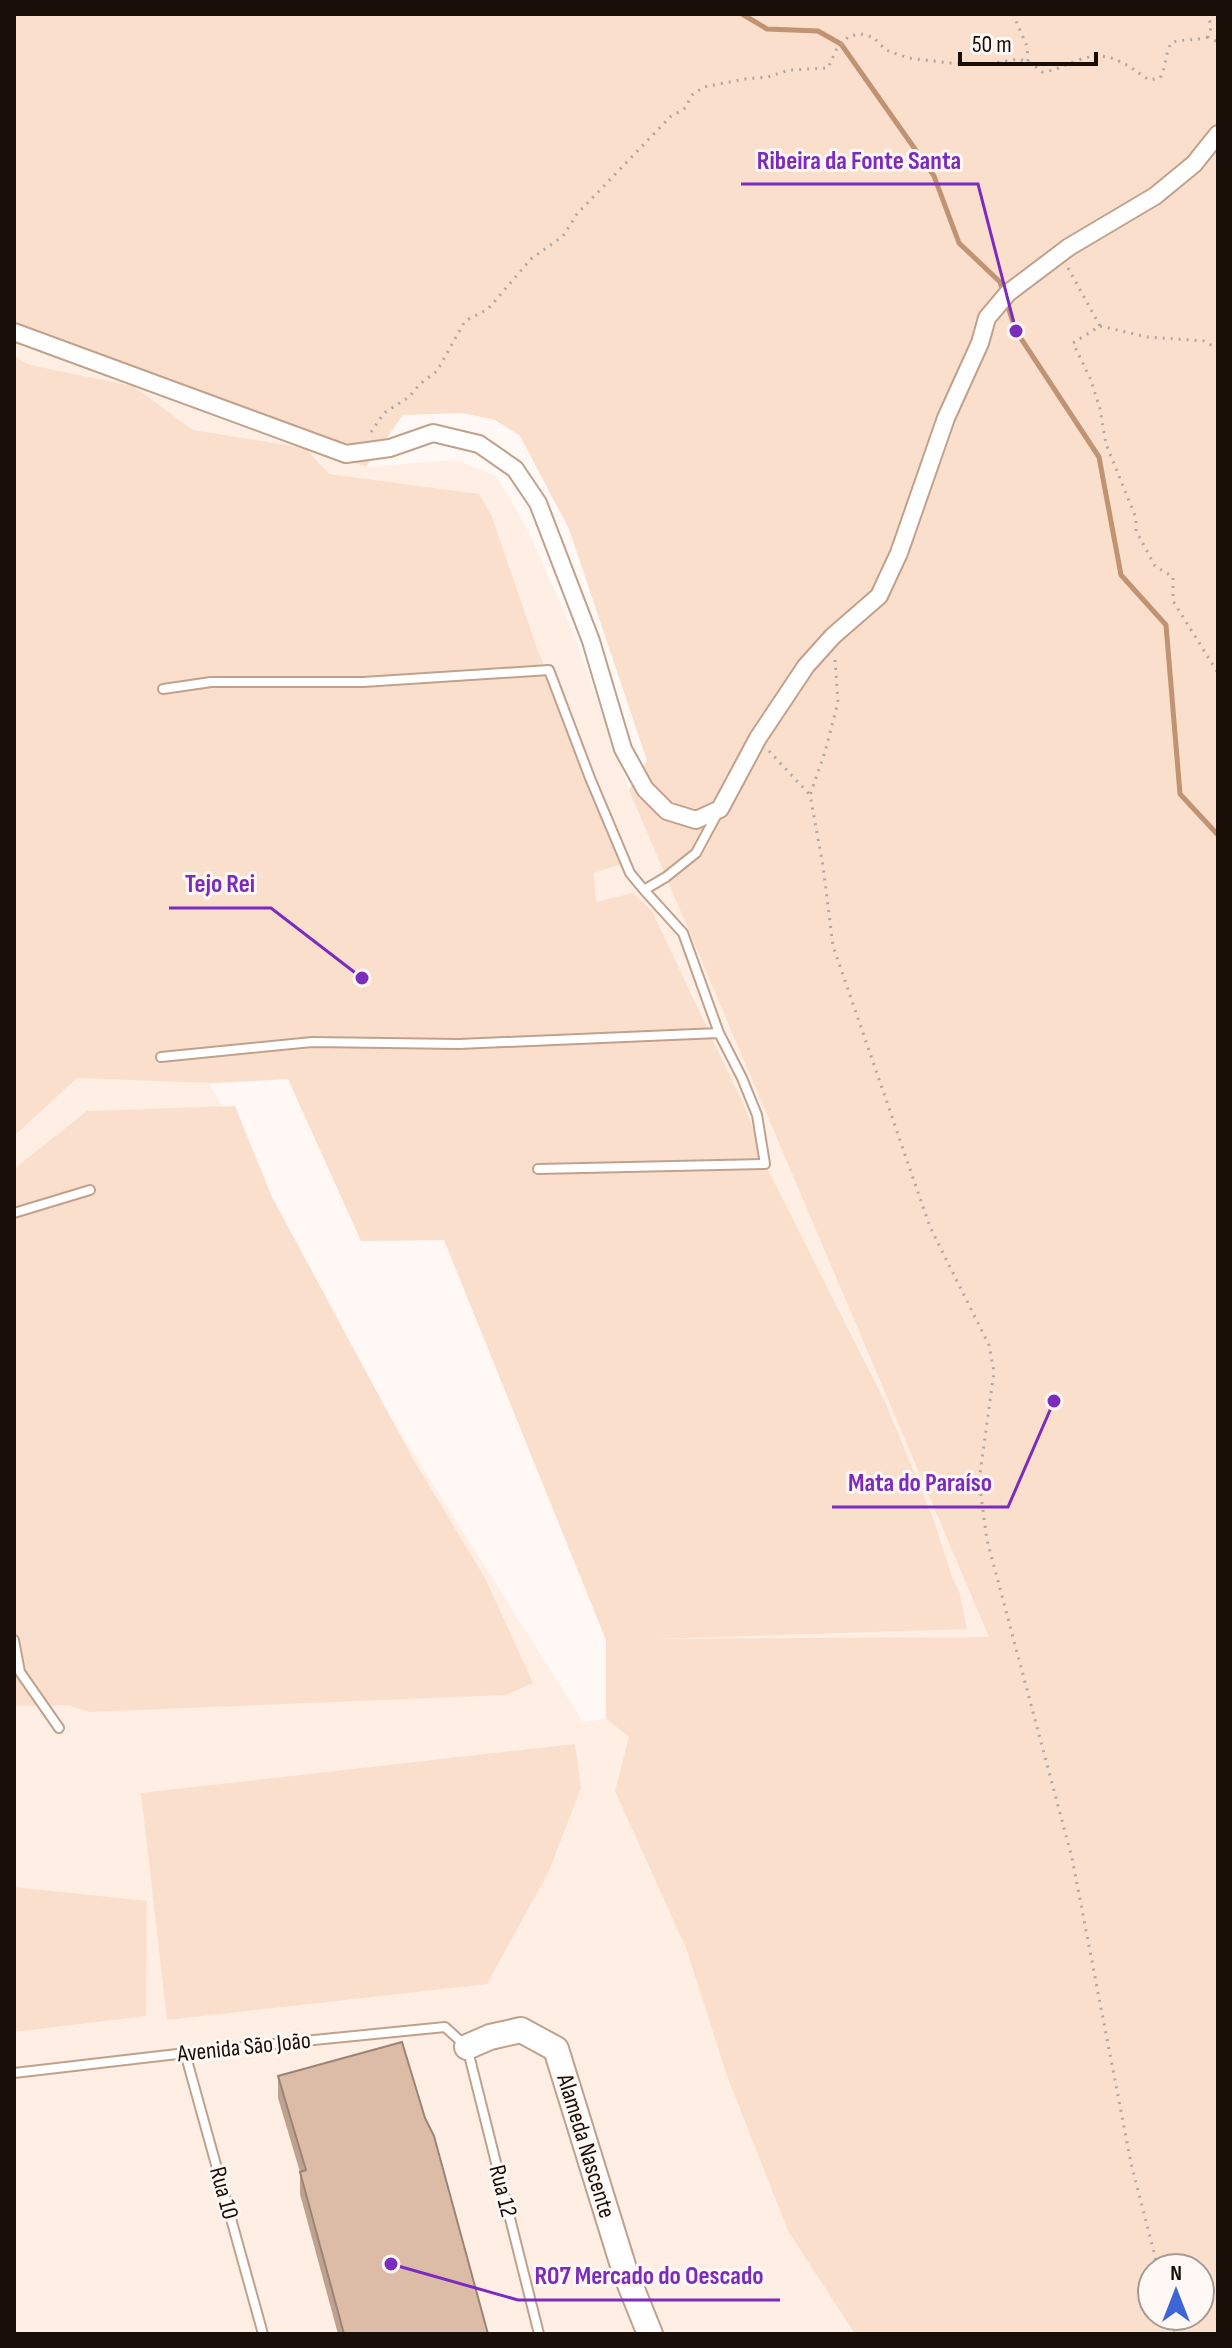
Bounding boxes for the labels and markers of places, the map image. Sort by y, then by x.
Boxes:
callout: Ribeira da Fonte Santa [741,134,978,184]
callout: Tejo Rei [169,858,271,908]
callout: Mata do Paraíso [832,1457,1008,1507]
callout: R07 Mercado do Oescado [518,2250,780,2300]

